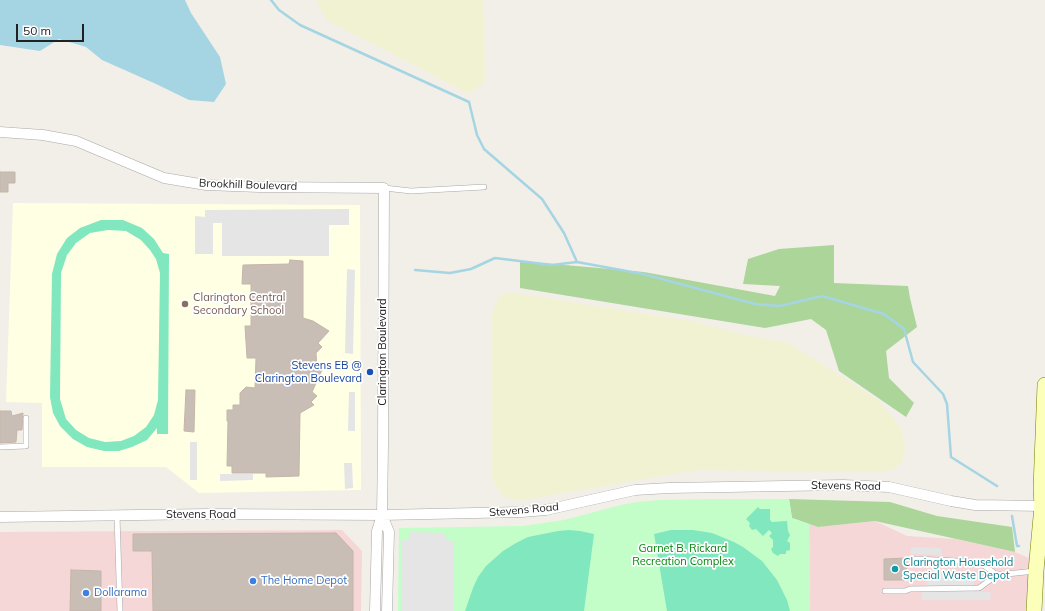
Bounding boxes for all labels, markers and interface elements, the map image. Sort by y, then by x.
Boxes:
scale bar [18,16,86,42]
text: 50 m [23,23,51,38]
street label: Brookhill Boulevard [199,177,297,193]
place label: Clarington Central Secondary School [193,291,285,317]
street label: Clarington Boulevard [376,298,390,406]
marker: Clarington Central Secondary School [180,299,190,309]
place label: Stevens EB @ Clarington Boulevard [255,359,362,385]
marker: Stevens EB @ Clarington Boulevard [365,367,375,377]
street label: Stevens Road [811,479,881,493]
street label: Stevens Road [489,500,559,520]
street label: Stevens Road [166,508,236,522]
park label: Garnet B. Rickard Recreation Complex [632,542,734,568]
place label: Clarington Household Special Waste Depot [903,556,1013,582]
marker: Clarington Household Special Waste Depot [890,564,900,574]
place label: The Home Depot [261,574,347,588]
marker: The Home Depot [248,576,258,586]
place label: Dollarama [94,586,147,600]
marker: Dollarama [81,588,91,598]

